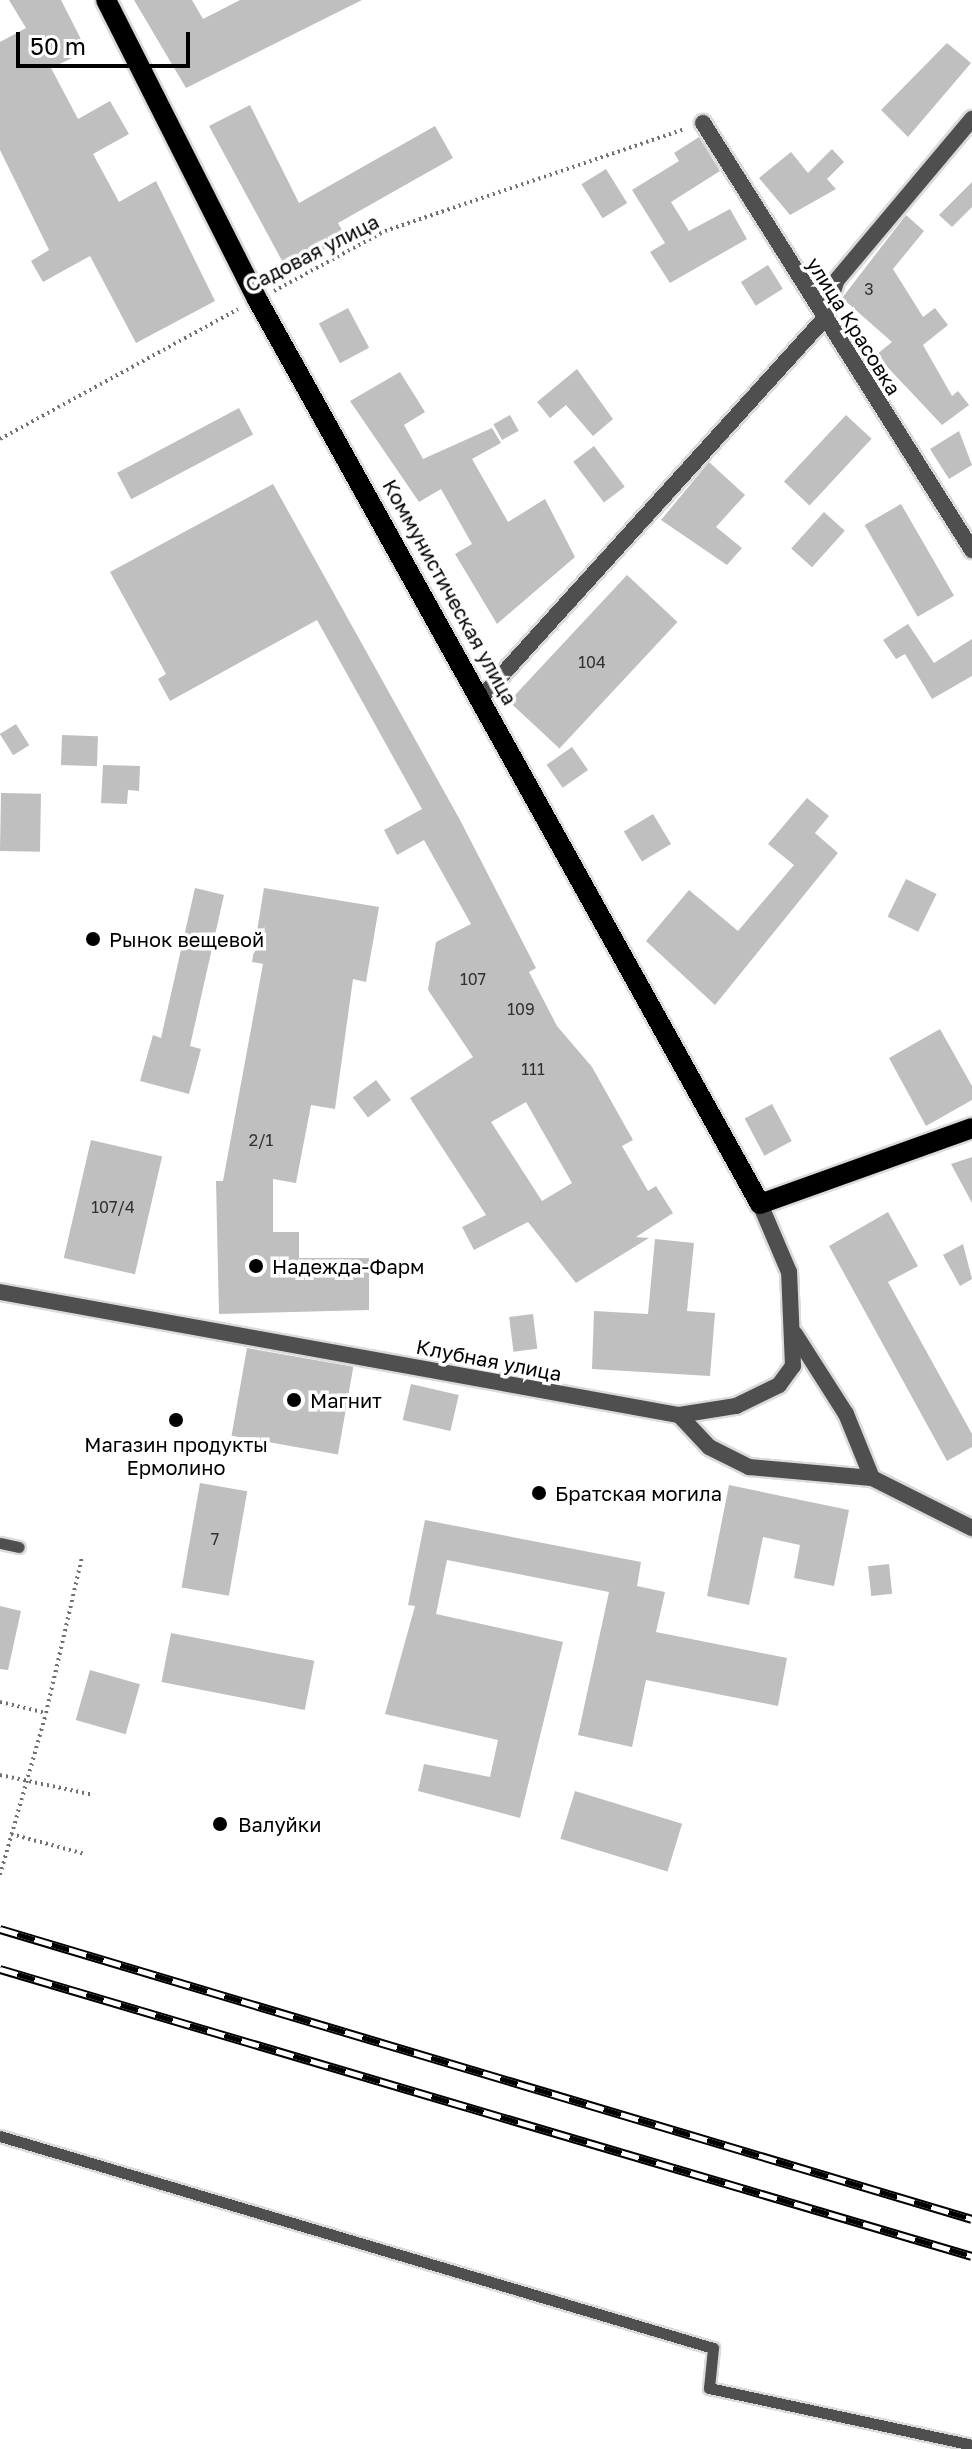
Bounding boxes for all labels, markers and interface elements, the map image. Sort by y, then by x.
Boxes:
scale bar [20,16,194,66]
text: 50 m [30,31,86,60]
street label: Садовая улица [241,209,383,297]
street label: улица Красовка [802,253,906,399]
house number: 3 [864,279,874,299]
street label: Коммунистическая улица [378,475,522,709]
house number: 104 [578,652,606,672]
place label: Рынок вещевой [109,927,264,951]
marker: Рынок вещевой [84,930,102,948]
house number: 107 [460,969,486,989]
house number: 109 [507,999,535,1019]
house number: 111 [521,1059,545,1079]
house number: 2/1 [249,1130,273,1150]
house number: 107/4 [91,1197,135,1217]
place label: Надежда-Фарм [272,1254,424,1278]
marker: Надежда-Фарм [247,1257,265,1275]
street label: Клубная улица [414,1334,564,1386]
place label: Магнит [310,1388,382,1412]
marker: Магнит [285,1391,303,1409]
marker: Магазин продукты Ермолино [167,1411,185,1429]
place label: Магазин продукты Ермолино [84,1432,268,1479]
place label: Братская могила [555,1481,722,1505]
marker: Братская могила [530,1484,548,1502]
house number: 7 [211,1529,219,1549]
place label: Валуйки [238,1812,321,1836]
marker: Валуйки [209,1813,231,1835]

